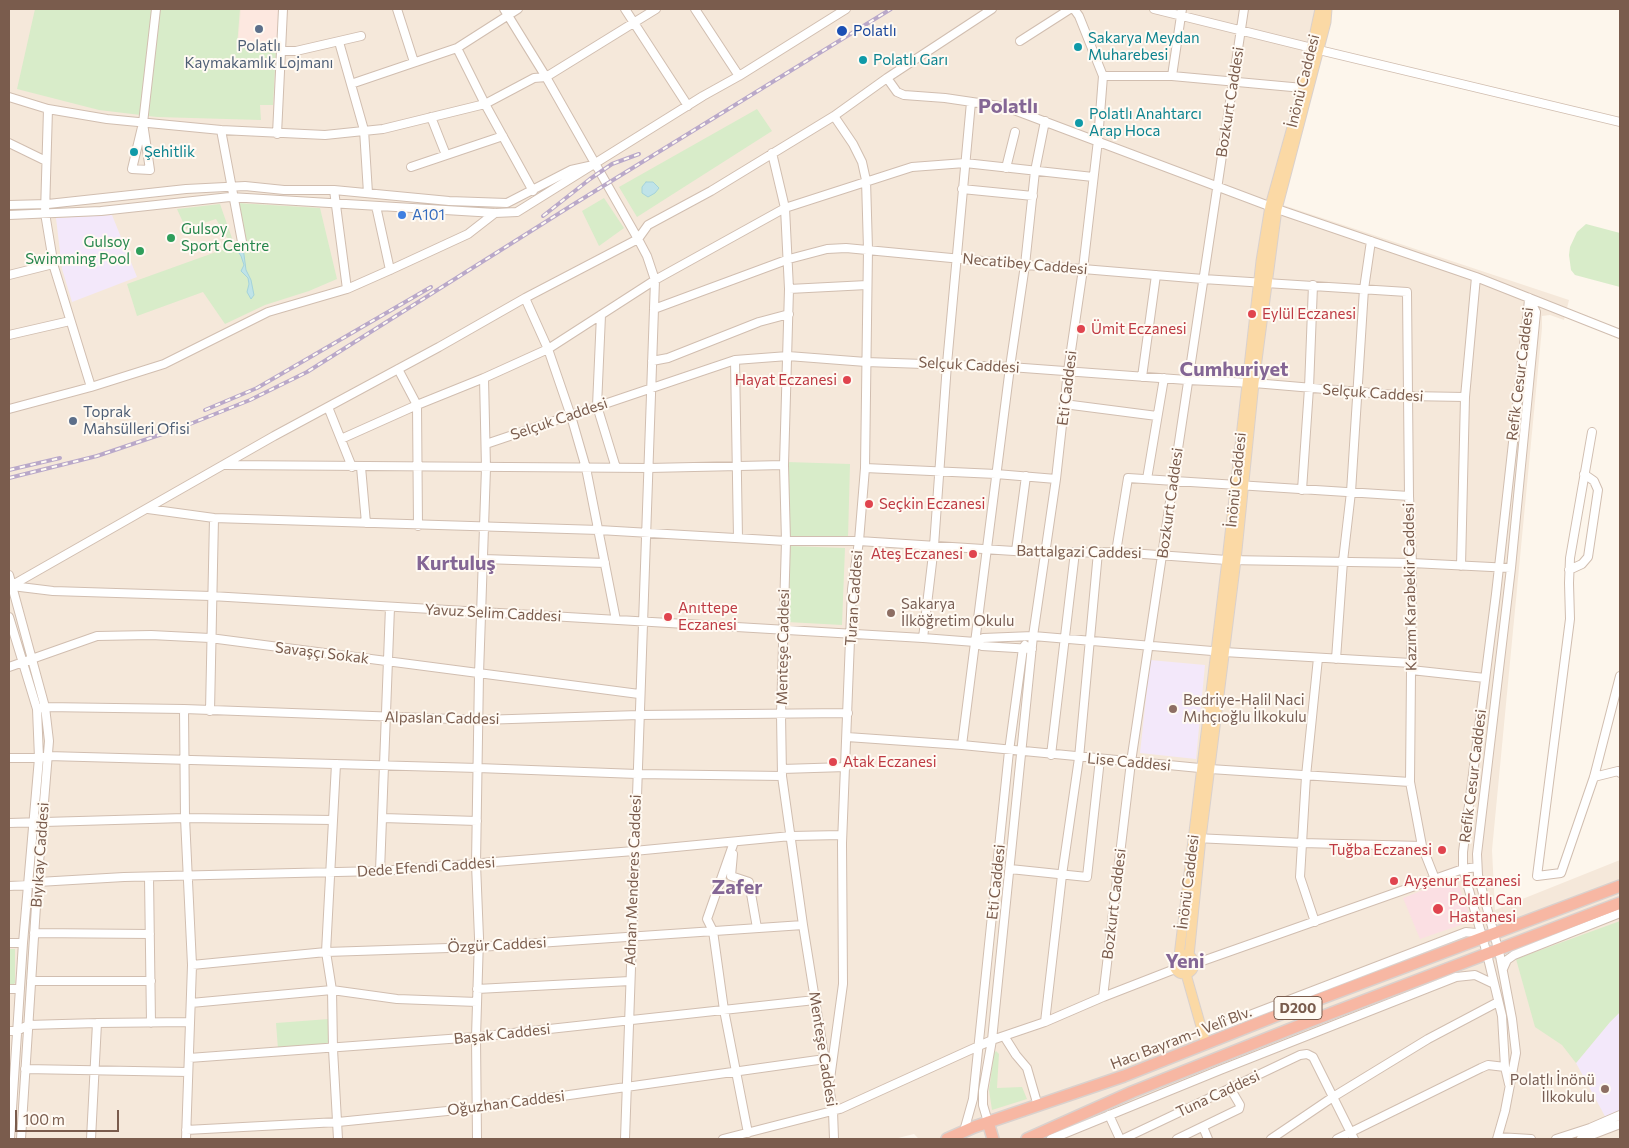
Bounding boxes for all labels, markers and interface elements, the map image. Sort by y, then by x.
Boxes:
place label: Polatlı [853,22,897,40]
marker: Polatlı Kaymakamlık Lojmanı [253,23,265,35]
marker: Polatlı [835,24,849,38]
place label: Sakarya Meydan Muharebesi [1088,29,1200,64]
street label: İnönü Caddesi [1283,32,1323,130]
place label: Polatlı Kaymakamlık Lojmanı [185,37,333,72]
marker: Sakarya Meydan Muharebesi [1072,41,1084,53]
street label: Bozkurt Caddesi [1212,45,1248,159]
place label: Polatlı Garı [873,51,948,69]
marker: Polatlı Garı [857,54,869,66]
district label: Polatlı [978,94,1038,118]
place label: Polatlı Anahtarcı Arap Hoca [1089,105,1202,140]
marker: Polatlı Anahtarcı Arap Hoca [1073,117,1085,129]
place label: Şehitlik [144,143,195,161]
marker: Şehitlik [128,146,140,158]
place label: A101 [412,206,445,224]
marker: A101 [396,209,408,221]
place label: Gulsoy Sport Centre [181,220,269,255]
marker: Gulsoy Sport Centre [165,232,177,244]
place label: Gulsoy Swimming Pool [25,233,130,268]
marker: Gulsoy Swimming Pool [134,245,146,257]
street label: Necatibey Caddesi [962,250,1088,278]
place label: Eylül Eczanesi [1262,305,1356,323]
street label: Refik Cesur Caddesi [1503,306,1537,442]
marker: Eylül Eczanesi [1246,308,1258,320]
place label: Ümit Eczanesi [1091,320,1187,338]
marker: Ümit Eczanesi [1075,323,1087,335]
street label: Eti Caddesi [1053,349,1081,427]
street label: Selçuk Caddesi [918,353,1020,377]
district label: Cumhuriyet [1180,357,1288,381]
place label: Hayat Eczanesi [735,371,837,389]
marker: Hayat Eczanesi [841,374,853,386]
street label: Selçuk Caddesi [1322,380,1424,406]
street label: Selçuk Caddesi [508,394,610,444]
place label: Toprak Mahsülleri Ofisi [83,403,190,438]
marker: Toprak Mahsülleri Ofisi [67,415,79,427]
street label: İnönü Caddesi [1222,432,1250,528]
street label: Bozkurt Caddesi [1153,446,1187,560]
place label: Seçkin Eczanesi [879,495,985,513]
marker: Seçkin Eczanesi [863,498,875,510]
street label: Kazım Karabekir Caddesi [1400,503,1420,671]
street label: Battalgazi Caddesi [1016,542,1142,562]
place label: Ateş Eczanesi [871,545,963,563]
marker: Ateş Eczanesi [967,548,979,560]
street label: Turan Caddesi [842,550,866,646]
district label: Kurtuluş [416,551,496,575]
street label: Menteşe Caddesi [773,589,793,705]
place label: Sakarya İlköğretim Okulu [901,595,1014,630]
place label: Anıttepe Eczanesi [678,599,738,634]
street label: Yavuz Selim Caddesi [424,600,562,626]
marker: Sakarya İlköğretim Okulu [885,607,897,619]
marker: Anıttepe Eczanesi [662,611,674,623]
street label: Savaşçı Sokak [274,638,370,668]
place label: Bedriye-Halil Naci Mıhçıoğlu İlkokulu [1183,691,1307,726]
marker: Bedriye-Halil Naci Mıhçıoğlu İlkokulu [1167,703,1179,715]
street label: Alpaslan Caddesi [384,708,500,728]
street label: Refik Cesur Caddesi [1456,708,1490,844]
street label: Lise Caddesi [1086,749,1172,775]
place label: Atak Eczanesi [843,753,937,771]
marker: Atak Eczanesi [827,756,839,768]
street label: Adnan Menderes Caddesi [621,794,645,966]
street label: Bıyıkay Caddesi [27,802,53,908]
street label: İnönü Caddesi [1173,833,1203,931]
place label: Tuğba Eczanesi [1329,841,1432,859]
street label: Eti Caddesi [983,843,1009,921]
marker: Tuğba Eczanesi [1436,844,1448,856]
street label: Bozkurt Caddesi [1098,847,1130,961]
street label: Dede Efendi Caddesi [356,853,496,881]
place label: Ayşenur Eczanesi [1404,872,1521,890]
district label: Zafer [712,875,762,899]
marker: Ayşenur Eczanesi [1388,875,1400,887]
place label: Polatlı Can Hastanesi [1449,891,1522,926]
marker: Polatlı Can Hastanesi [1431,902,1445,916]
street label: Özgür Caddesi [447,933,547,957]
district label: Yeni [1165,949,1205,973]
street label: Menteşe Caddesi [805,990,841,1108]
road number: D200 [1274,996,1322,1020]
street label: Hacı Bayram-ı Velî Blv. [1108,1003,1254,1073]
street label: Başak Caddesi [453,1020,551,1048]
street label: Tuna Caddesi [1173,1067,1263,1121]
place label: Polatlı İnönü İlkokulu [1510,1071,1595,1106]
marker: Polatlı İnönü İlkokulu [1599,1083,1611,1095]
street label: Oğuzhan Caddesi [446,1087,566,1119]
scale bar [18,1100,121,1132]
text: 100 m [23,1110,65,1128]

